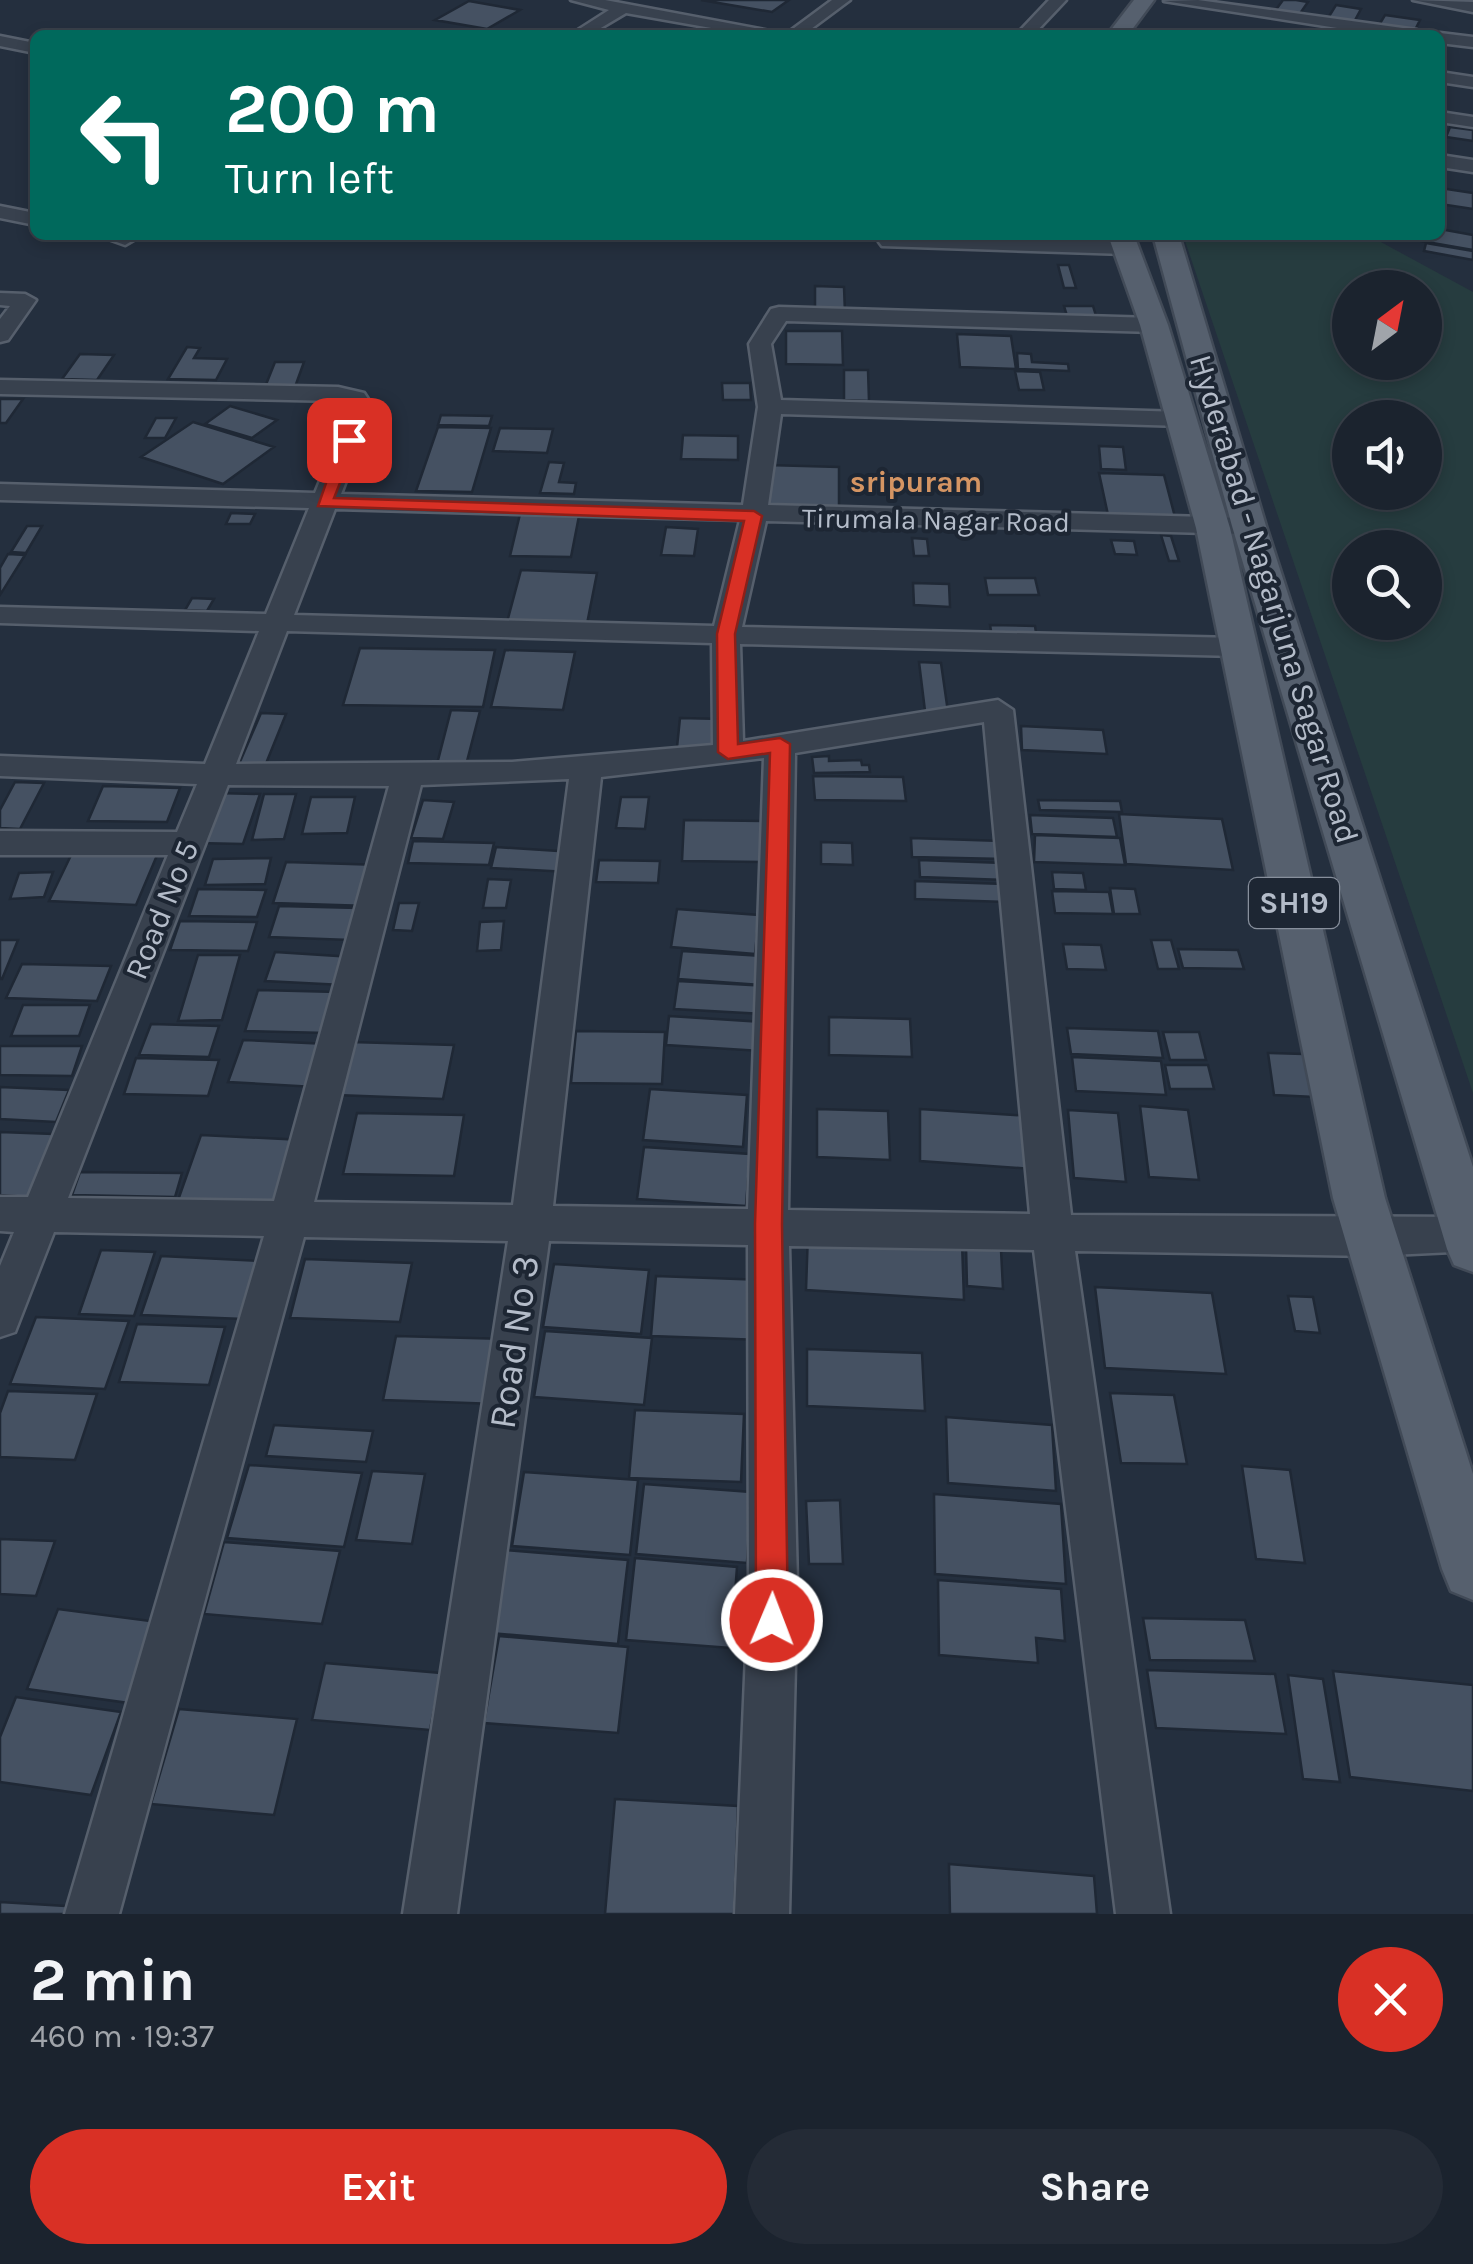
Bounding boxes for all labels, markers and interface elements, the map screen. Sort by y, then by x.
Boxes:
text: 200 m [225,68,440,150]
icon: left [60,70,190,200]
text: Turn left [225,152,394,204]
north arrow [1332,270,1442,380]
map controls [1332,270,1442,640]
street label: Hyderabad - Nagarjuna Sagar Road [1182,350,1366,848]
pin [307,398,392,483]
button: sound [1332,400,1442,510]
icon: arrive [322,413,377,468]
district label: sripuram [850,464,982,500]
street label: Tirumala Nagar Road [802,501,1070,539]
button: search [1332,530,1442,640]
street label: Road No 5 [117,835,207,985]
road number: SH19 [1249,878,1339,928]
street label: Road No 3 [480,1252,548,1432]
position arrow [720,1568,824,1672]
text: 2 min [30,1945,195,2015]
button: close [1338,1947,1443,2052]
text: 460 m · 19:37 [30,2018,214,2055]
button: Exit [30,2129,727,2244]
button: Share [747,2129,1443,2244]

